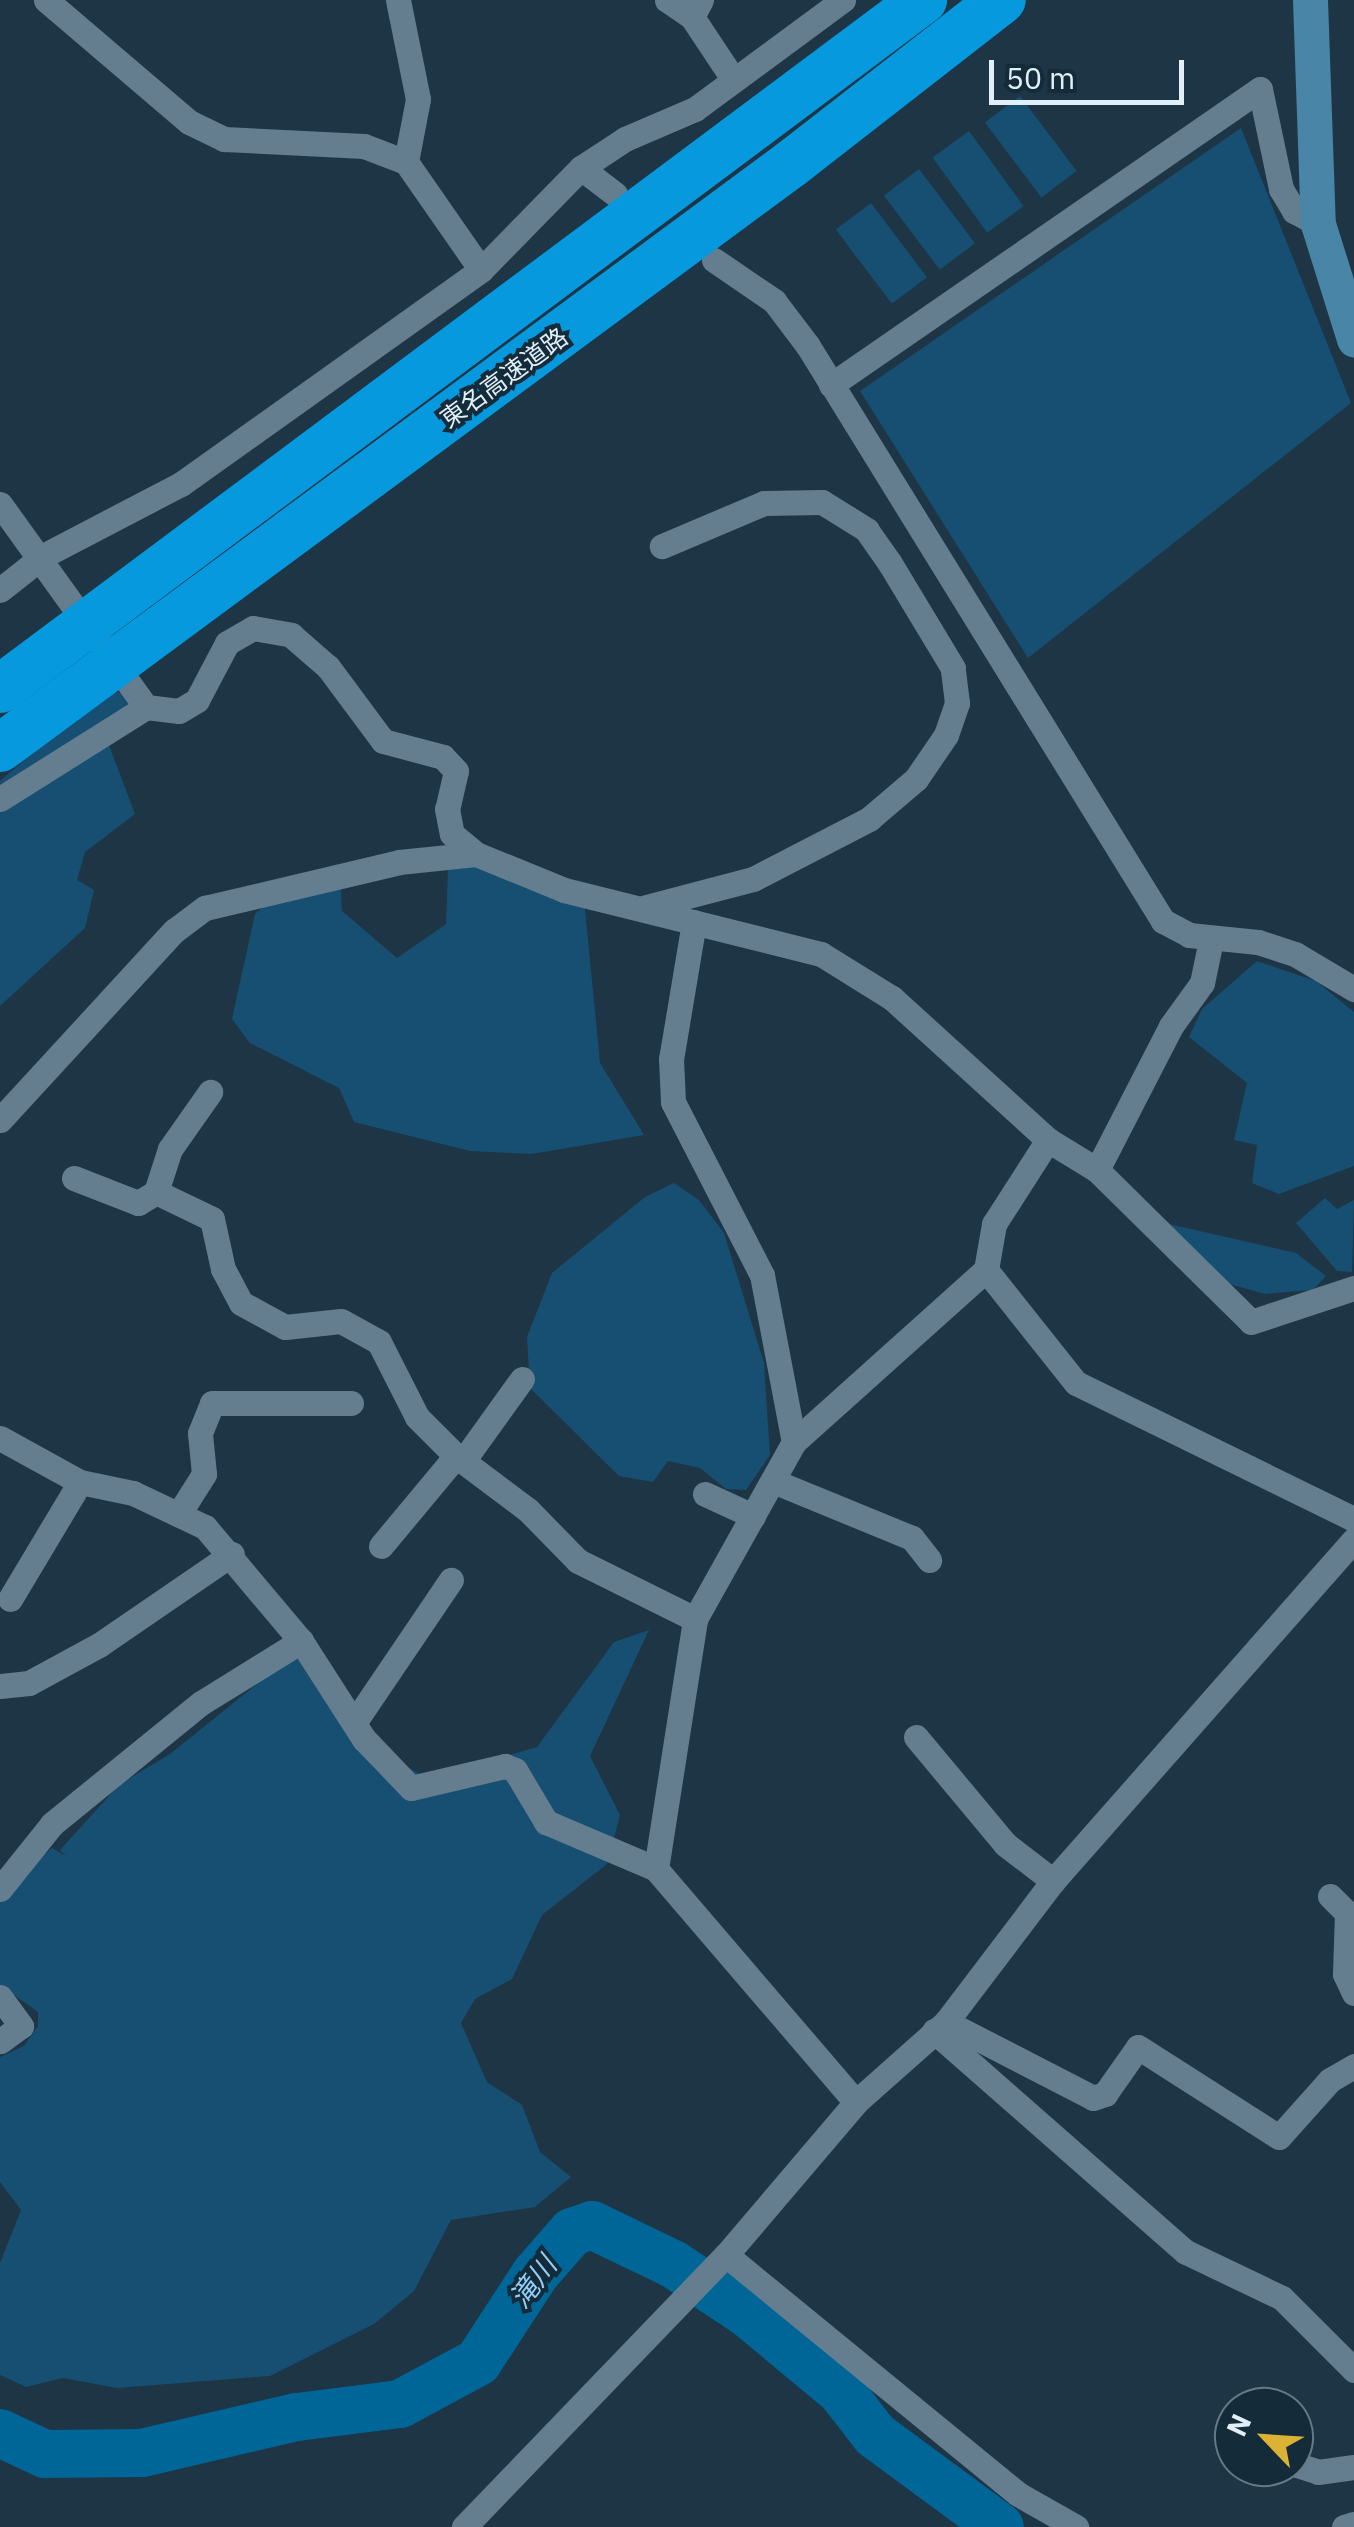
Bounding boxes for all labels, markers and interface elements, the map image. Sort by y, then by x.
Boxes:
scale bar [994,40,1189,102]
text: 50 m [1006,58,1075,97]
street label: 東名高速道路 [435,322,573,434]
water label: 滝川 [503,2250,563,2314]
north arrow [1214,2387,1314,2487]
text: N [1217,2408,1259,2442]

